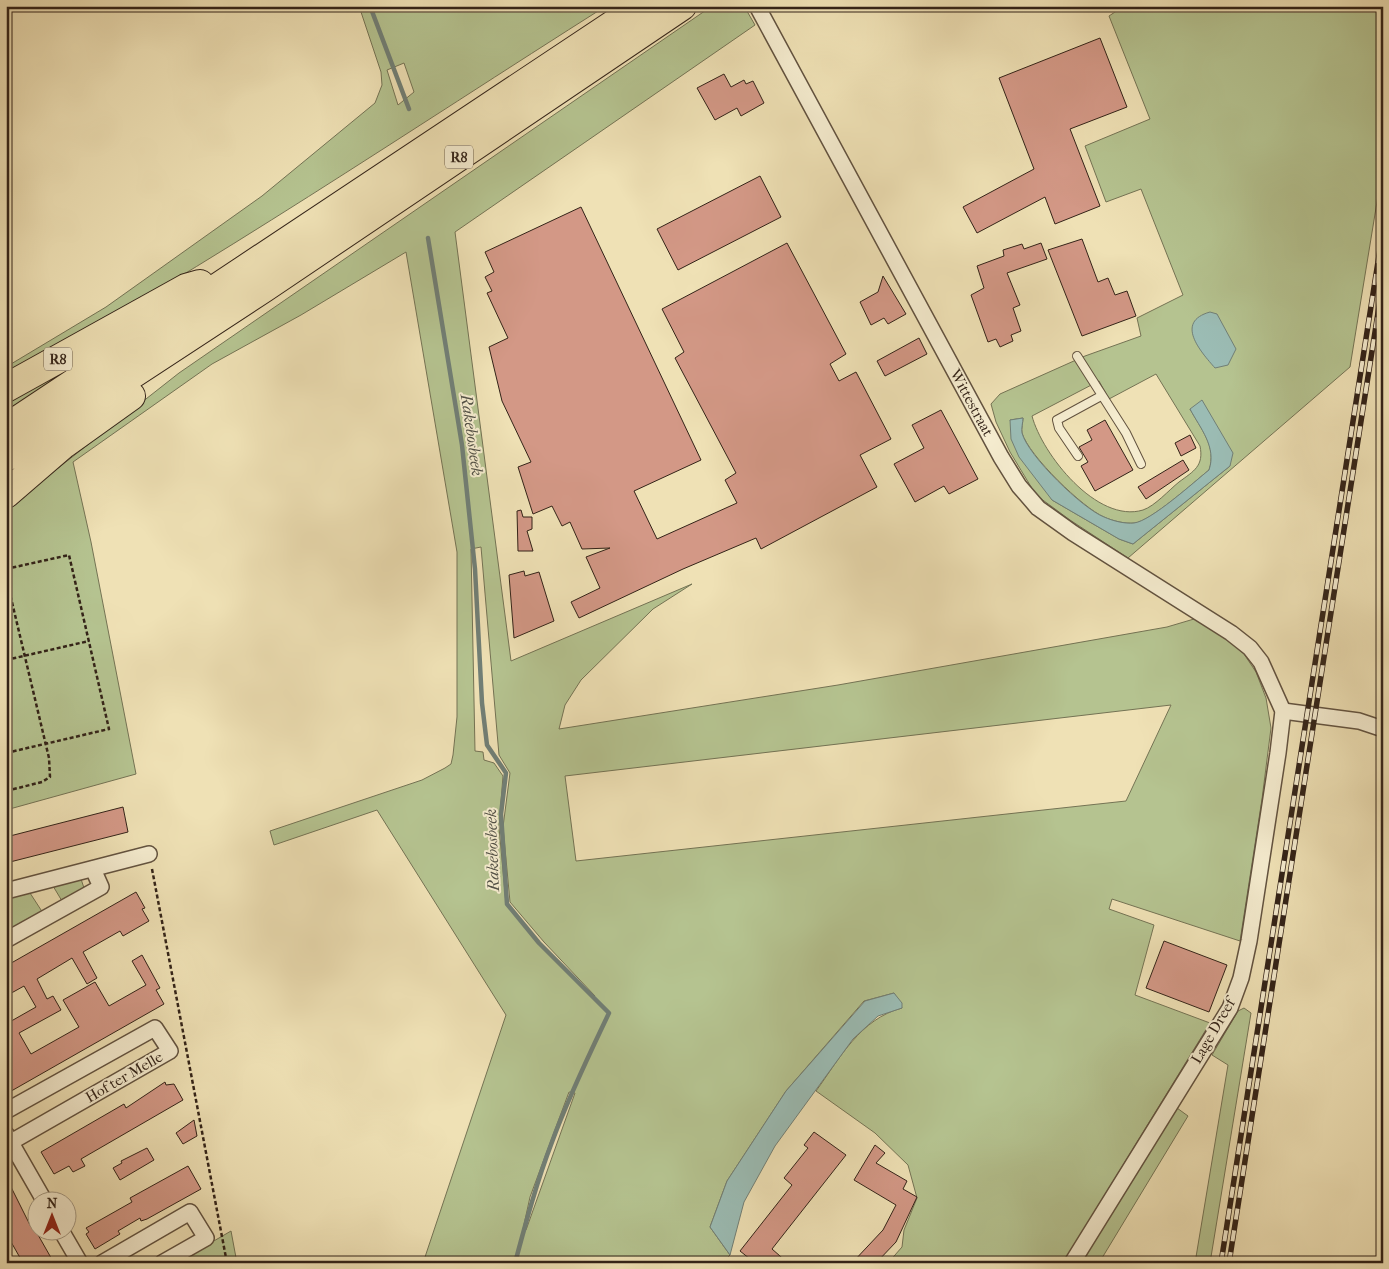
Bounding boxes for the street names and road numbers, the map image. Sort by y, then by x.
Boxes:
road number: R8 [445,146,473,168]
road number: R8 [44,348,72,370]
street label: Wittestraat [946,365,997,440]
street label: Lage Dreef [1187,993,1240,1067]
street label: Hof ter Melle [82,1047,166,1106]

